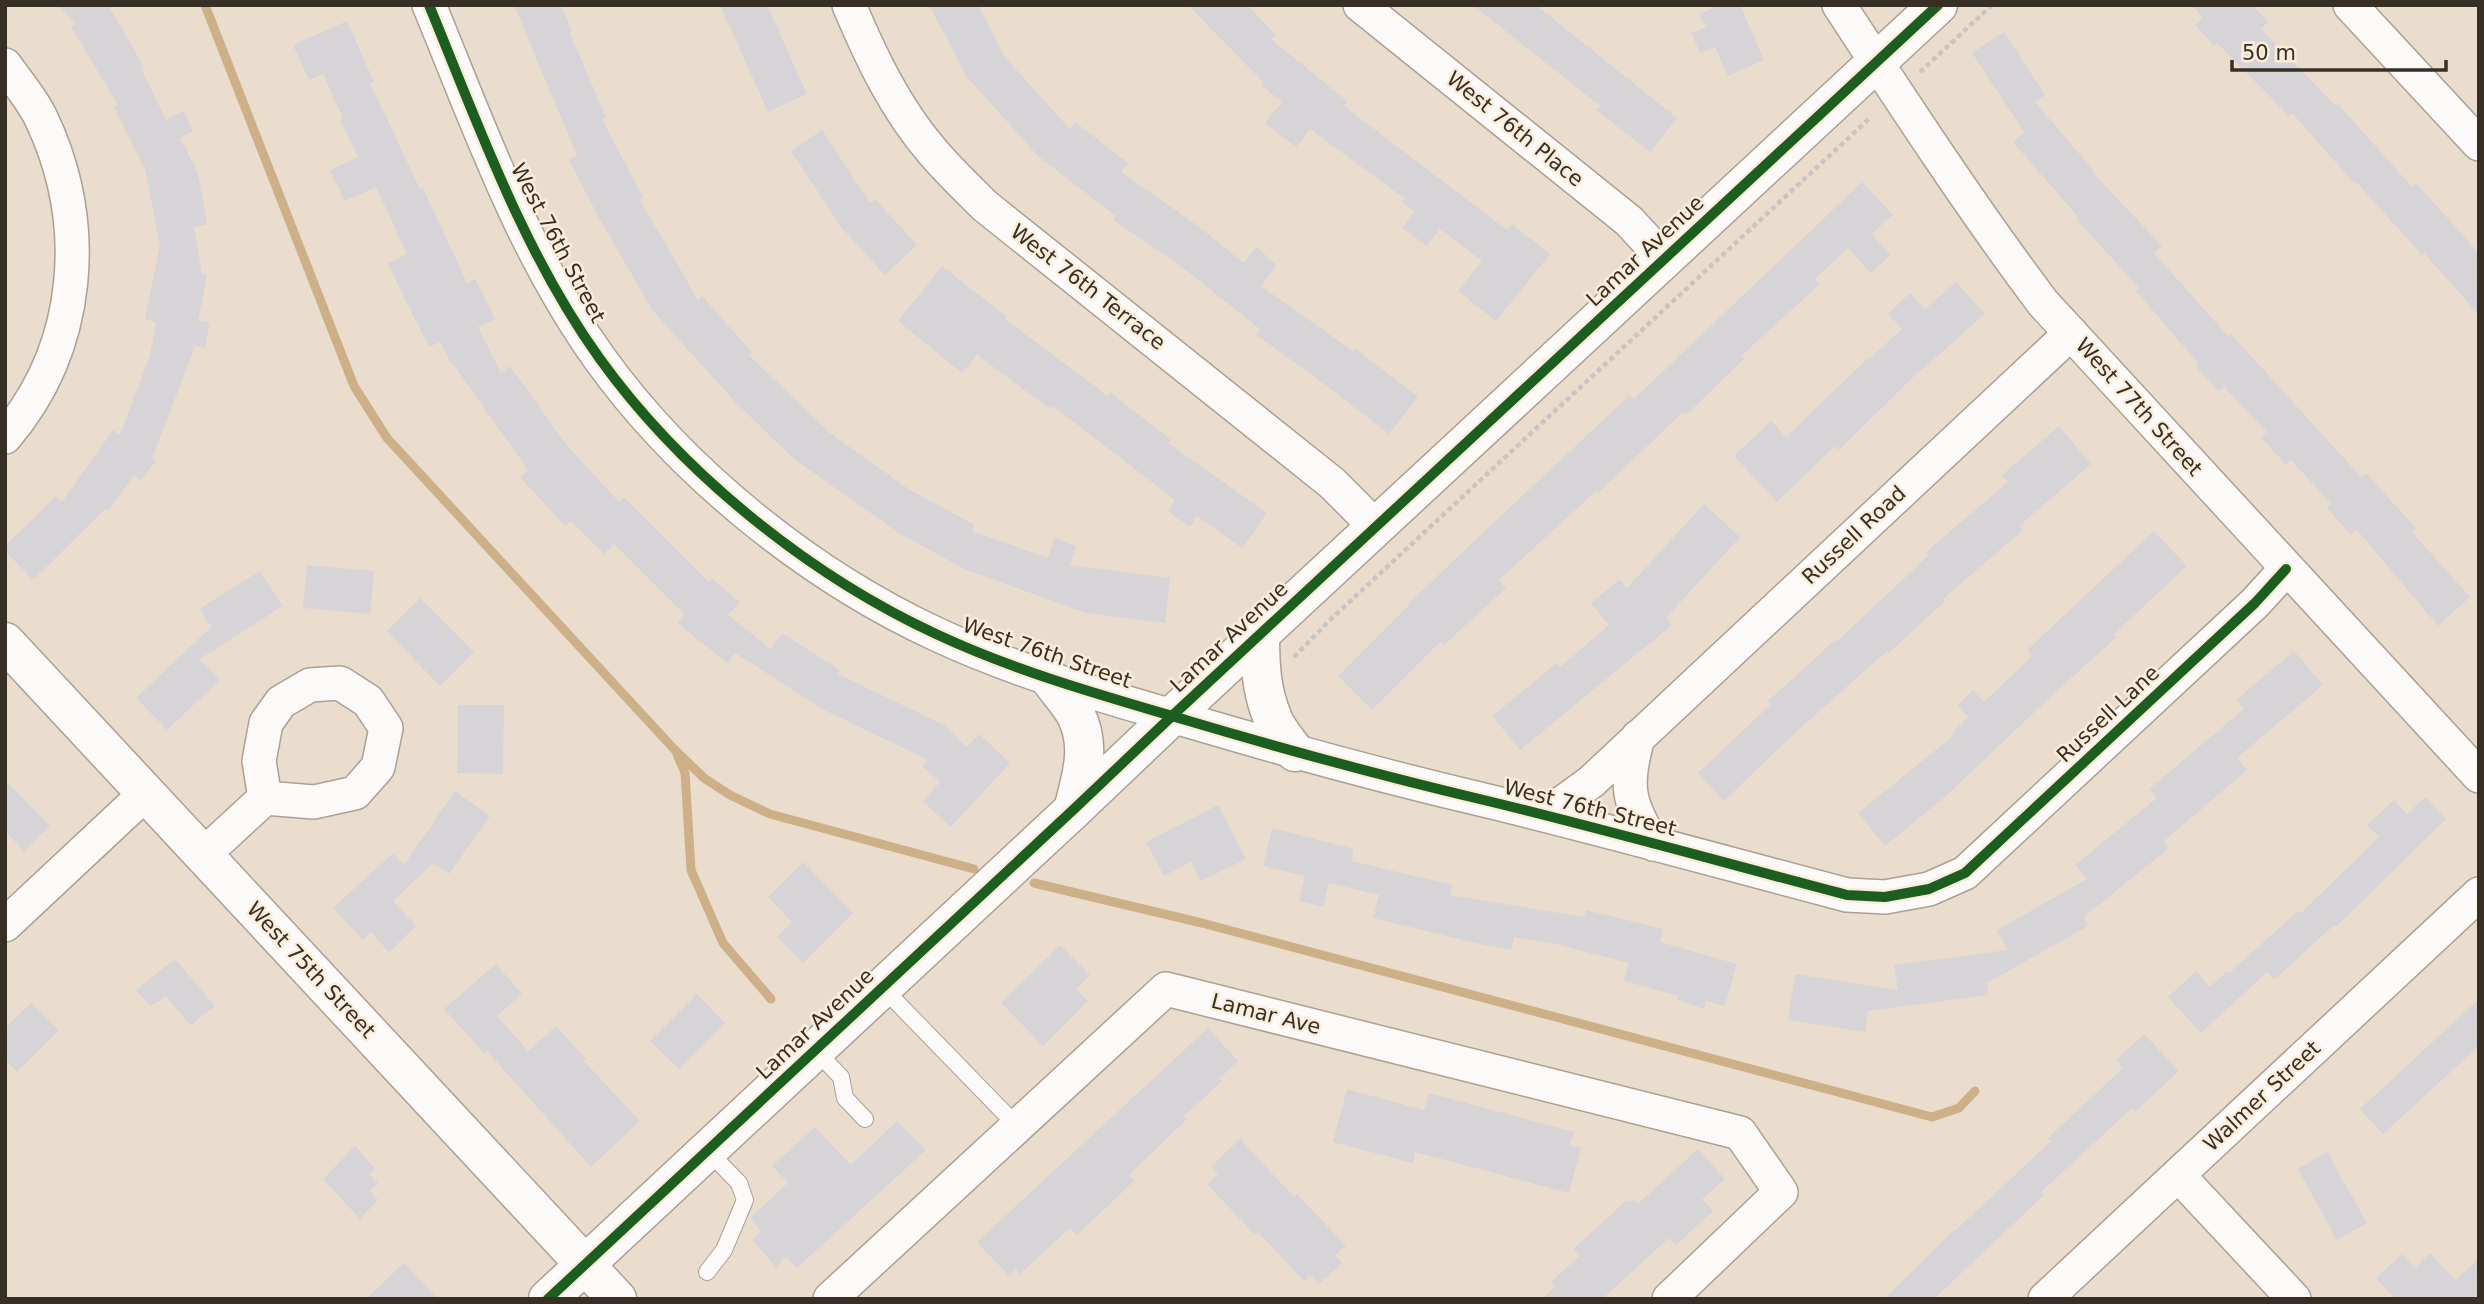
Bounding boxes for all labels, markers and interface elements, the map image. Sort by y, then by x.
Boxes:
scale bar [2232,28,2446,72]
text: 50 m [2242,41,2296,65]
street label: West 76th Place [1442,66,1588,192]
street label: West 76th Street [506,159,610,327]
street label: Lamar Avenue [1582,191,1708,311]
street label: West 76th Terrace [1006,219,1170,355]
street label: West 77th Street [2071,333,2207,481]
street label: Russell Road [1797,481,1911,589]
street label: Lamar Avenue [1166,577,1292,697]
street label: West 76th Street [959,613,1135,693]
street label: Russell Lane [2052,661,2164,767]
street label: West 76th Street [1501,775,1679,841]
street label: West 75th Street [242,897,380,1043]
street label: Lamar Avenue [752,964,878,1084]
street label: Lamar Ave [1209,989,1323,1039]
street label: Walmer Street [2199,1036,2325,1156]

